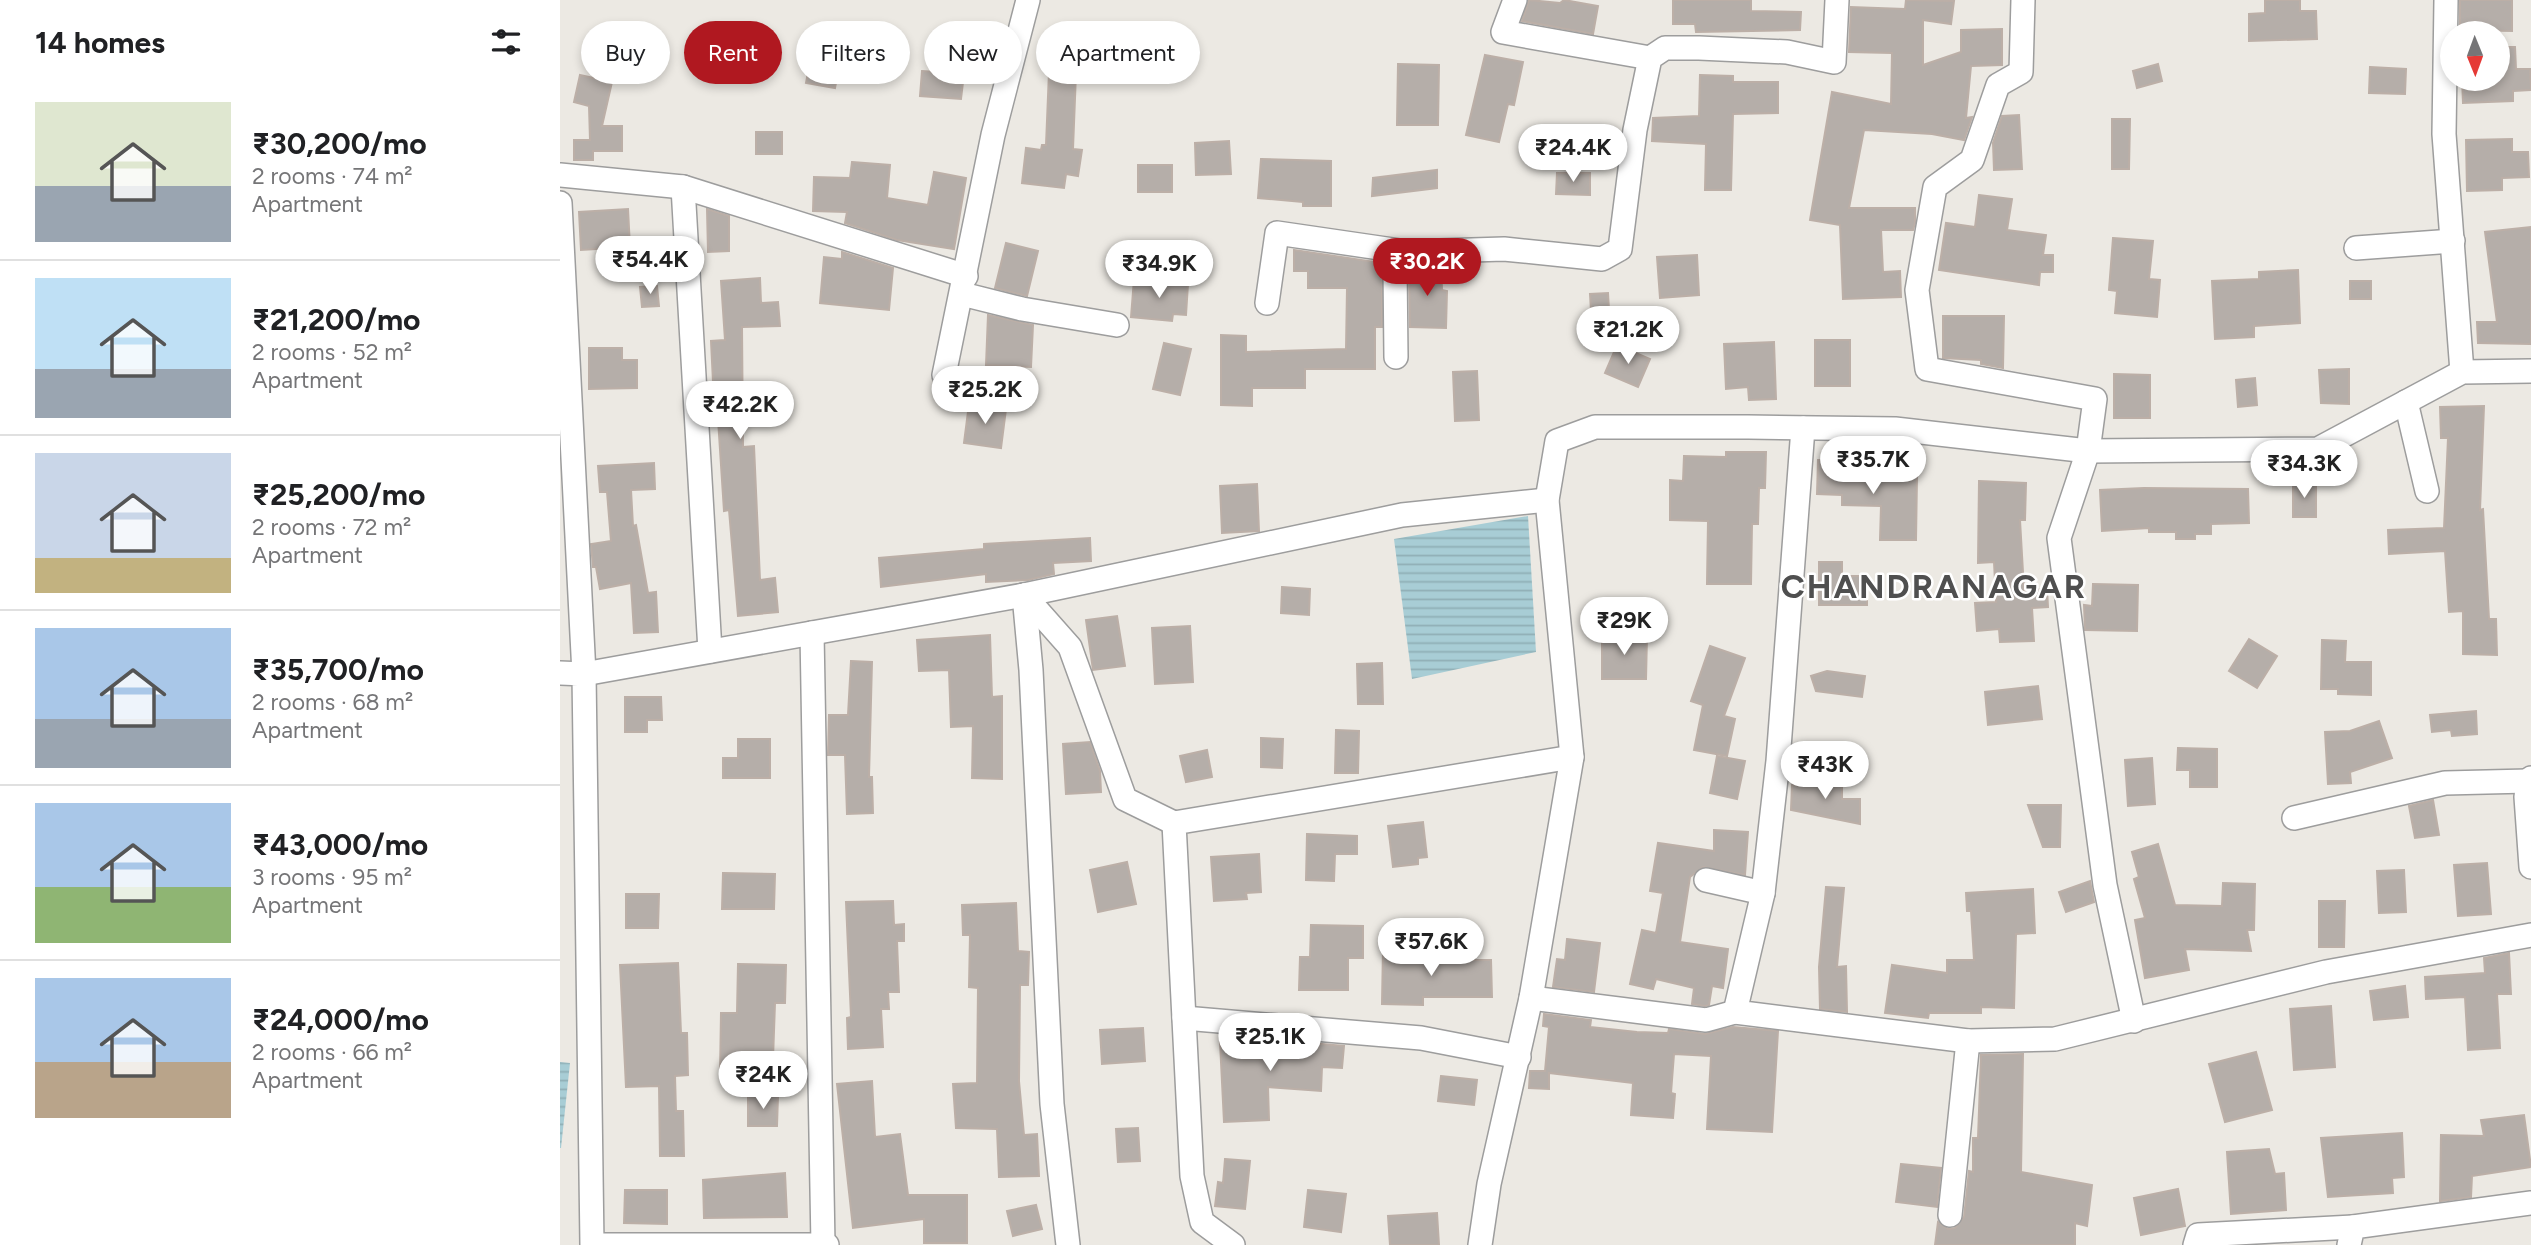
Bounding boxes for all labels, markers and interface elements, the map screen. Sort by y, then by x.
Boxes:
chip: Buy [581,21,670,84]
chip: Rent [684,21,782,84]
chip: Filters [796,21,910,84]
chip: New [924,21,1022,84]
chip: Apartment [1036,21,1200,84]
north arrow [2440,21,2510,91]
map controls [2440,21,2510,91]
icon: filters [487,23,525,61]
text: 14 homes [35,24,165,61]
pin: ₹24.4K [1516,124,1630,184]
text: ₹30,200/mo [252,125,427,162]
icon: home [91,130,175,214]
text: ₹24.4K [1534,133,1612,161]
text: 2 rooms · 74 m² [252,162,413,190]
text: Apartment [252,190,363,218]
pin: ₹54.4K [593,236,707,296]
pin: ₹30.2K [1370,238,1484,298]
pin: ₹34.9K [1102,240,1216,300]
text: ₹54.4K [611,245,689,273]
text: ₹30.2K [1389,247,1465,275]
text: ₹34.9K [1121,249,1197,277]
text: ₹21,200/mo [252,301,421,338]
icon: home [91,306,175,390]
pin: ₹21.2K [1571,306,1685,366]
text: ₹21.2K [1592,315,1664,343]
text: 2 rooms · 52 m² [252,338,412,366]
text: Apartment [252,366,363,394]
pin: ₹25.2K [928,366,1042,426]
text: ₹25.2K [948,375,1022,403]
pin: ₹42.2K [683,382,797,441]
text: ₹42.2K [702,390,778,418]
pin: ₹35.7K [1816,436,1930,496]
pin: ₹34.3K [2247,440,2361,500]
text: ₹35.7K [1836,445,1910,473]
text: ₹34.3K [2267,449,2341,477]
text: ₹25,200/mo [252,476,425,513]
icon: home [91,481,175,565]
text: 2 rooms · 72 m² [252,513,411,541]
text: Apartment [252,541,363,569]
district label: CHANDRANAGAR [1781,567,2087,606]
pin: ₹29K [1583,598,1665,657]
text: ₹29K [1596,606,1652,634]
text: ₹35,700/mo [252,651,424,688]
icon: home [91,656,175,740]
text: 2 rooms · 68 m² [252,688,413,716]
text: Apartment [252,716,363,744]
pin: ₹43K [1784,742,1866,801]
text: ₹43K [1797,750,1853,778]
text: ₹43,000/mo [252,826,428,863]
icon: home [91,831,175,915]
text: 3 rooms · 95 m² [252,863,412,891]
text: Apartment [252,891,363,919]
pin: ₹57.6K [1374,918,1488,978]
text: ₹57.6K [1394,927,1468,955]
text: ₹24,000/mo [252,1001,429,1038]
icon: home [91,1006,175,1090]
pin: ₹25.1K [1213,1014,1327,1073]
text: ₹25.1K [1234,1022,1306,1050]
text: 2 rooms · 66 m² [252,1038,412,1066]
pin: ₹24K [722,1052,804,1111]
text: ₹24K [735,1060,792,1088]
text: Apartment [252,1066,363,1094]

